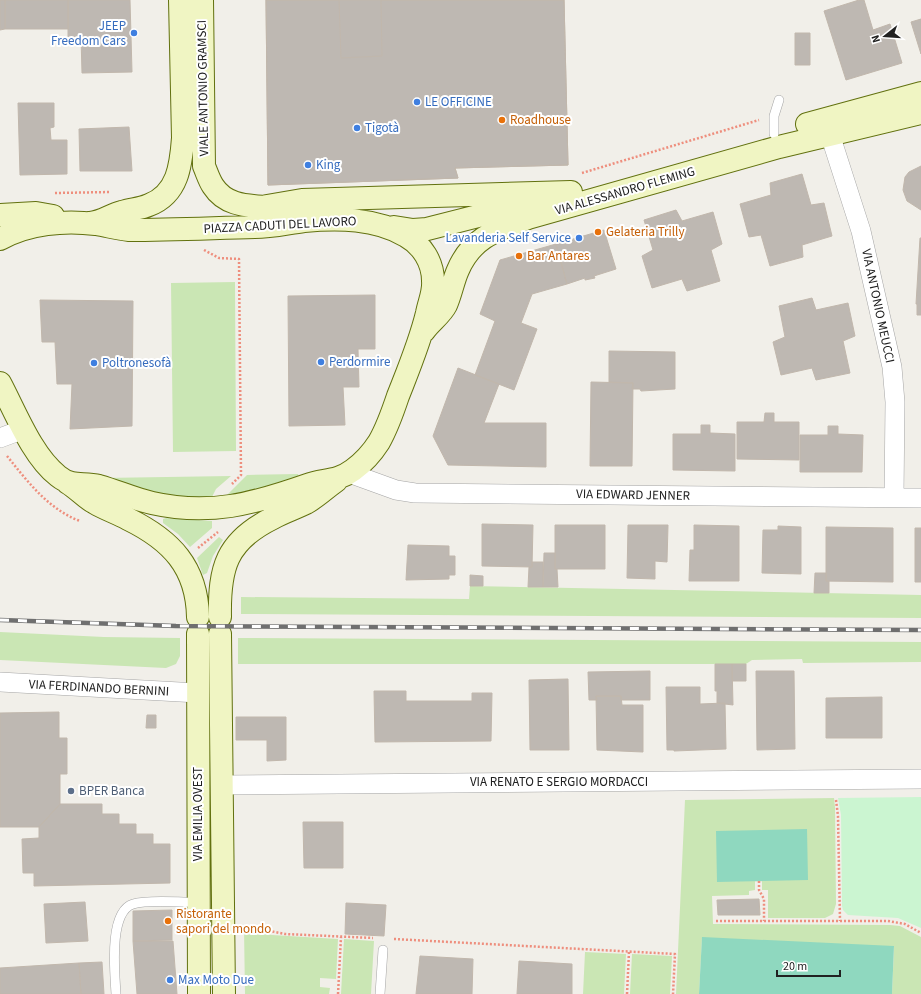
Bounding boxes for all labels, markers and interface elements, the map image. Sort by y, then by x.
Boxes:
north arrow [865,16,905,56]
place label: JEEP Freedom Cars [51,17,127,50]
street label: VIALE ANTONIO GRAMSCI [193,20,213,156]
marker: JEEP Freedom Cars [129,28,139,38]
text: N [868,33,884,44]
place label: LE OFFICINE [425,93,492,111]
marker: LE OFFICINE [412,97,422,107]
place label: Roadhouse [510,111,571,129]
marker: Roadhouse [497,115,507,125]
place label: Tigotà [365,119,399,137]
marker: Tigotà [352,123,362,133]
place label: King [316,156,341,174]
marker: King [303,160,313,170]
street label: VIA ALESSANDRO FLEMING [553,162,697,220]
street label: PIAZZA CADUTI DEL LAVORO [203,212,357,238]
place label: Gelateria Trilly [606,223,684,241]
marker: Gelateria Trilly [593,227,603,237]
place label: Lavanderia Self Service [445,229,571,247]
marker: Lavanderia Self Service [574,233,584,243]
place label: Bar Antares [527,247,590,265]
street label: VIA ANTONIO MEUCCI [857,247,899,365]
marker: Bar Antares [514,251,524,261]
place label: Perdormire [329,353,390,371]
place label: Poltronesofà [102,354,171,372]
marker: Perdormire [316,357,326,367]
marker: Poltronesofà [89,358,99,368]
street label: VIA EDWARD JENNER [576,485,691,505]
street label: VIA FERDINANDO BERNINI [28,675,170,701]
street label: VIA EMILIA OVEST [189,767,207,861]
street label: VIA RENATO E SERGIO MORDACCI [470,773,648,791]
place label: BPER Banca [79,782,145,800]
marker: BPER Banca [66,786,76,796]
place label: Ristorante sapori del mondo [176,905,271,938]
marker: Ristorante sapori del mondo [163,916,173,926]
scale bar [777,952,840,978]
text: 20 m [783,958,807,975]
place label: Max Moto Due [178,971,254,989]
marker: Max Moto Due [165,975,175,985]

